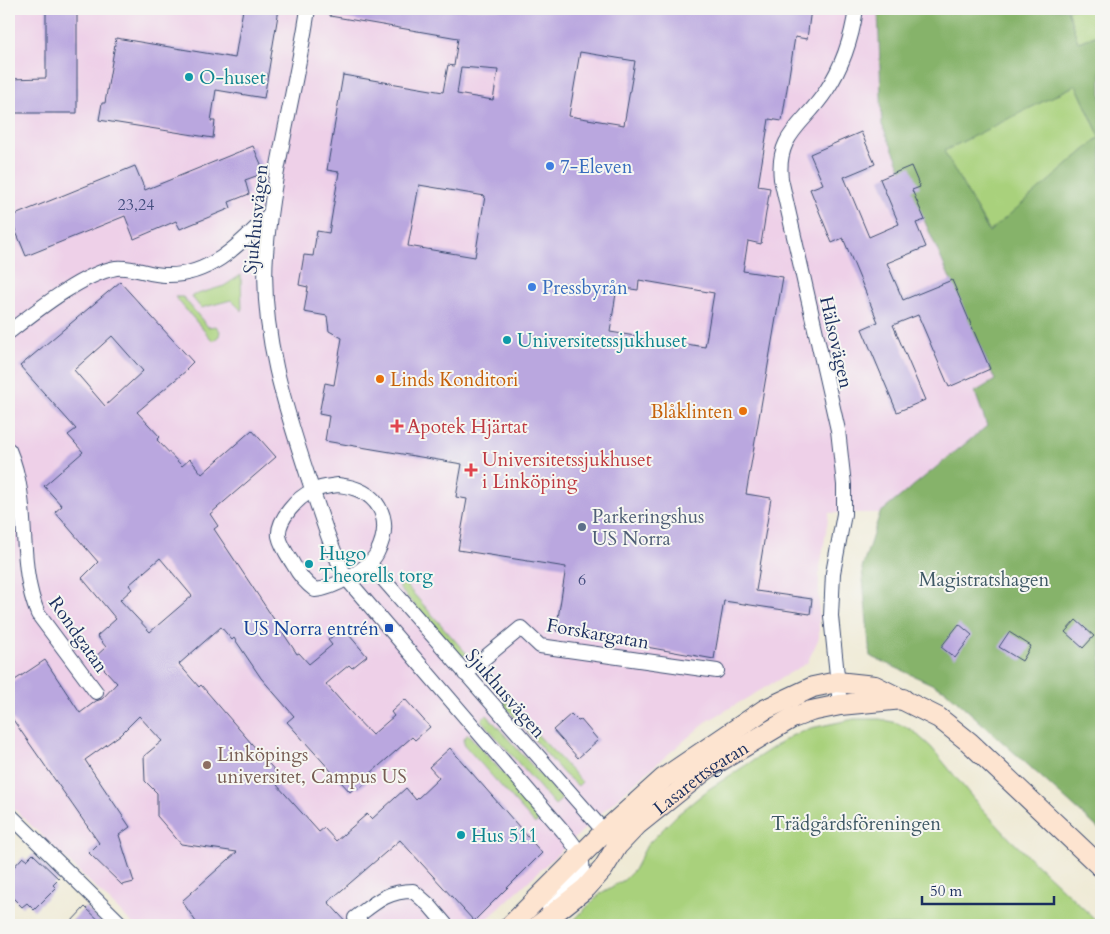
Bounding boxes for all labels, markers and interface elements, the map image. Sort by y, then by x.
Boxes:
place label: O-huset [199,65,266,91]
marker: O-huset [183,71,195,83]
place label: 7-Eleven [560,154,633,180]
marker: 7-Eleven [544,160,556,172]
street label: Sjukhusvägen [237,162,275,276]
house number: 23,24 [118,194,154,216]
place label: Pressbyrån [542,275,628,301]
marker: Pressbyrån [526,281,538,293]
street label: Hälsovägen [813,294,859,391]
place label: Universitetssjukhuset [517,328,687,354]
marker: Universitetssjukhuset [501,334,513,346]
place label: Linds Konditori [390,367,518,393]
marker: Linds Konditori [374,373,386,385]
place label: Blåklinten [650,399,733,425]
marker: Blåklinten [737,405,749,417]
place label: Apotek Hjärtat [407,414,528,440]
marker: Apotek Hjärtat [391,420,403,432]
place label: Universitetssjukhuset i Linköping [482,447,652,495]
marker: Universitetssjukhuset i Linköping [464,463,478,477]
place label: Parkeringshus US Norra [592,504,704,552]
marker: Parkeringshus US Norra [576,521,588,533]
place label: Hugo Theorells torg [319,541,433,589]
marker: Hugo Theorells torg [303,558,315,570]
park label: Magistratshagen [919,567,1050,593]
house number: 6 [578,569,586,591]
street label: Rondgatan [42,591,114,678]
street label: Forskargatan [545,612,651,656]
place label: US Norra entrén [243,616,379,642]
marker: US Norra entrén [383,622,395,634]
street label: Sjukhusvägen [459,643,552,744]
street label: Lasarettsgatan [648,735,754,821]
place label: Linköpings universitet, Campus US [217,742,407,790]
marker: Linköpings universitet, Campus US [201,759,213,771]
park label: Trädgårdsföreningen [771,811,941,837]
place label: Hus 511 [471,823,538,849]
marker: Hus 511 [455,829,467,841]
scale bar [922,874,1055,906]
text: 50 m [930,881,962,901]

